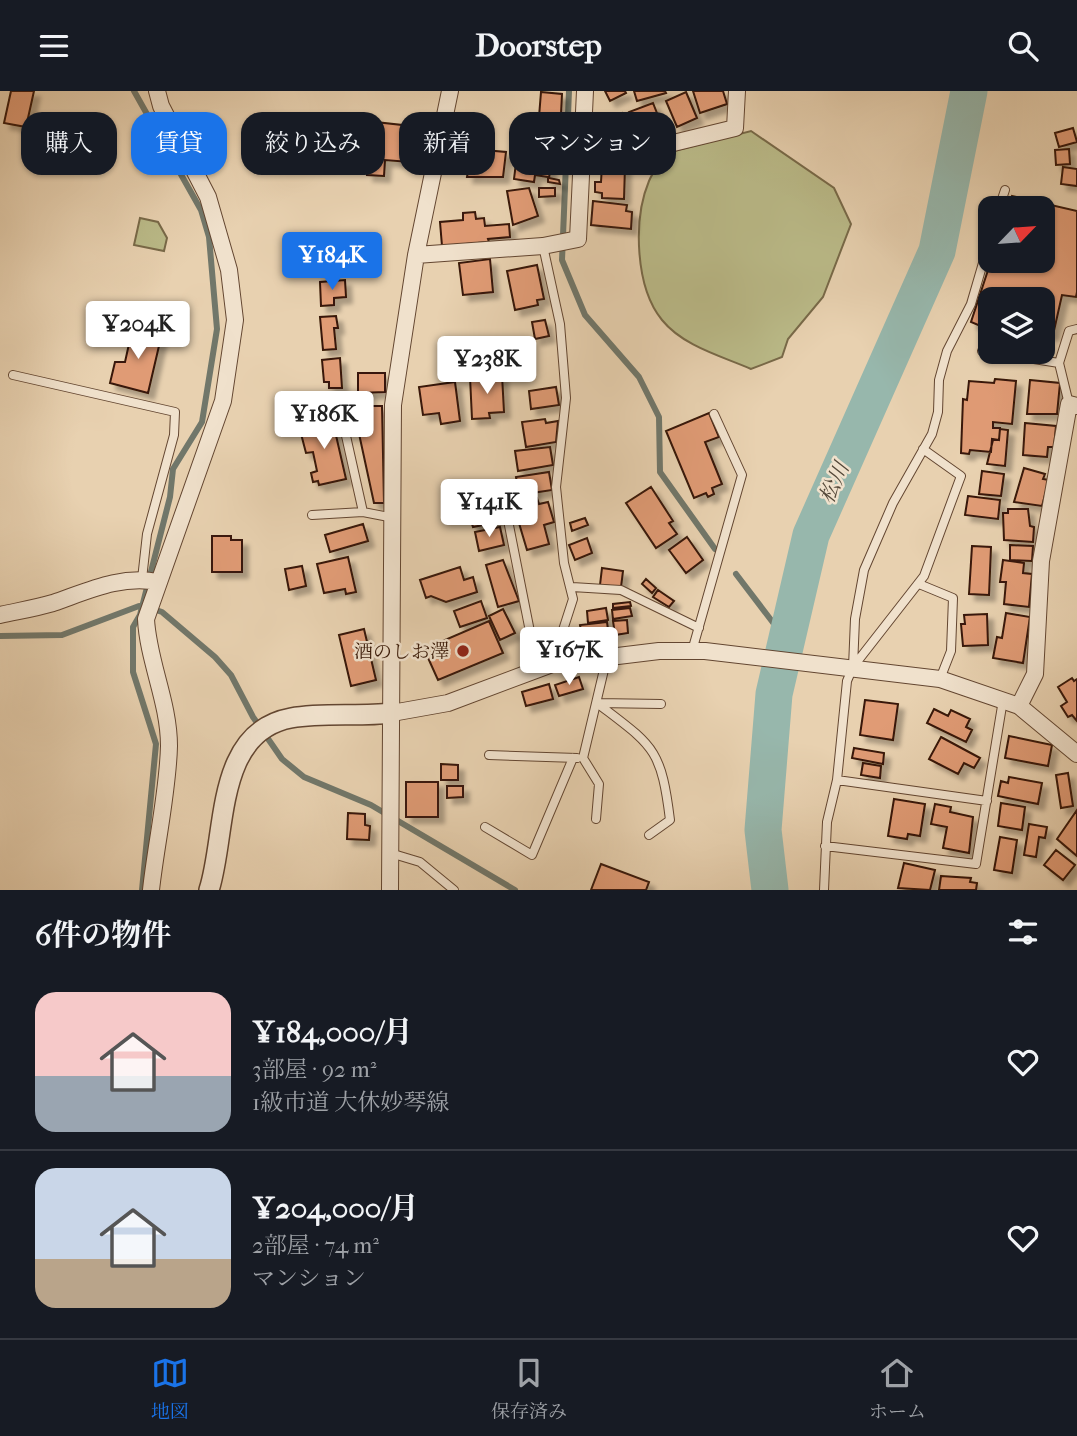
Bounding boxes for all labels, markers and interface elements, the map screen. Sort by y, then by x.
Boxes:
icon: menu [35,27,73,65]
text: Doorstep [475,27,602,64]
icon: search [1004,27,1042,65]
chip: 購入 [21,112,117,175]
chip: 賃貸 [131,112,227,175]
chip: 絞り込み [241,112,385,175]
chip: 新着 [399,112,495,175]
chip: マンション [509,112,676,175]
north arrow [978,196,1055,273]
map controls [978,196,1055,364]
pin: ¥184K [283,233,381,292]
text: ¥184K [298,241,366,268]
button: layers [978,287,1055,364]
pin: ¥204K [89,301,187,361]
text: ¥204K [102,310,174,337]
pin: ¥238K [438,337,536,396]
text: ¥238K [453,345,521,372]
pin: ¥186K [275,391,373,451]
text: ¥186K [291,400,357,427]
water label: 松川 [814,457,854,507]
pin: ¥141K [440,479,538,539]
text: ¥141K [457,488,521,515]
pin: ¥167K [520,627,618,687]
text: ¥167K [536,636,602,663]
place label: 酒のしお澤 [354,641,449,663]
marker: 酒のしお澤 [455,643,471,659]
icon: filters [1004,913,1042,951]
text: 6件の物件 [35,918,171,953]
text: ¥184,000/月 [252,1015,413,1050]
icon: home [91,1020,175,1104]
icon: heart [1004,1043,1042,1081]
text: 3部屋 · 92 m² [252,1056,376,1083]
text: 1級市道 大休妙琴線 [252,1089,449,1116]
text: ¥204,000/月 [252,1191,419,1226]
icon: home [91,1196,175,1280]
icon: heart [1004,1219,1042,1257]
text: 2部屋 · 74 m² [252,1232,379,1259]
text: マンション [252,1265,366,1292]
tab: 地図 [151,1354,189,1423]
tab: 保存済み [491,1354,567,1423]
tab: ホーム [869,1354,926,1423]

